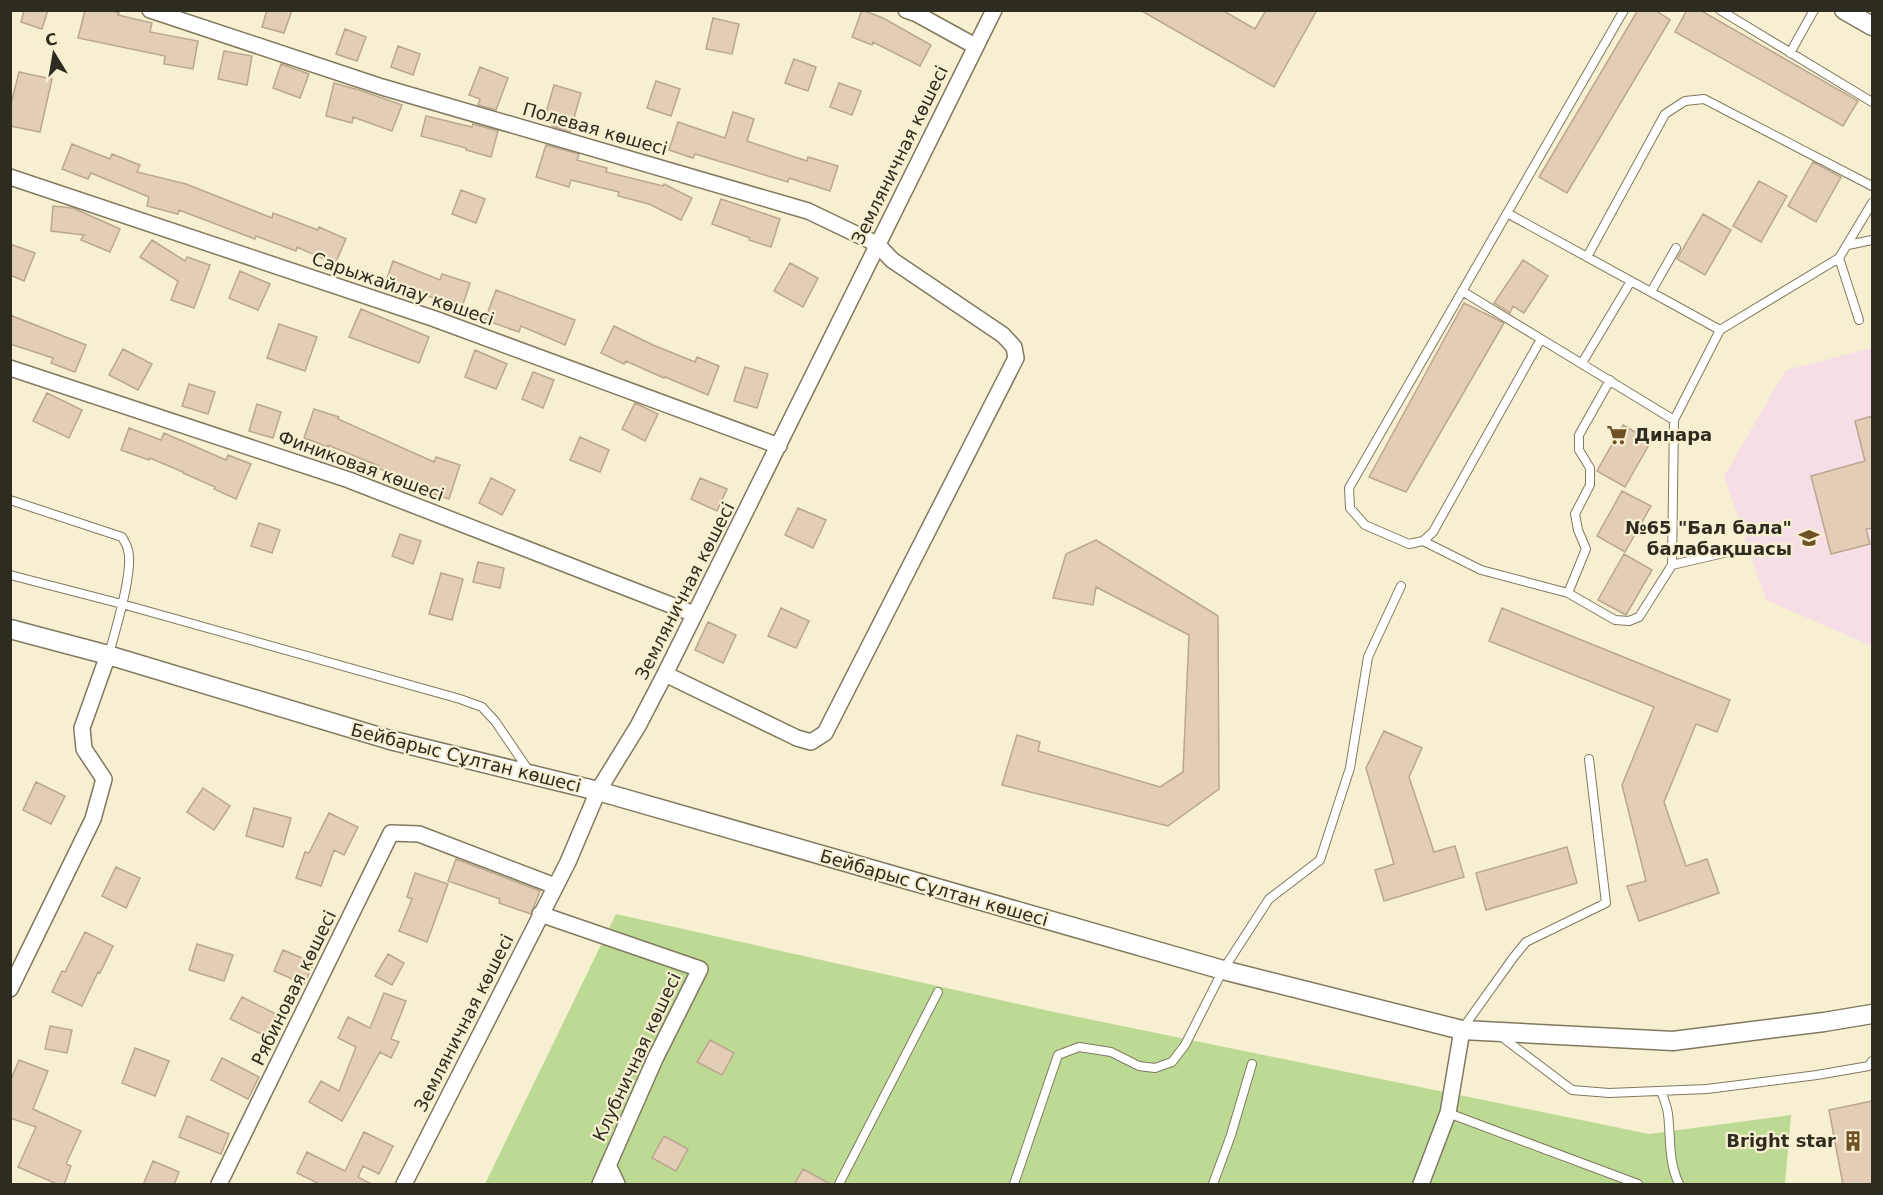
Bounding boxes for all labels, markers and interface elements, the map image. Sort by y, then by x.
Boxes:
north arrow [24,24,84,84]
text: С [44,29,59,50]
street label: Земляничная көшесі [847,62,952,248]
street label: Полевая көшесі [520,98,670,159]
street label: Сарыжайлау көшесі [309,247,497,330]
supermarket icon: Динара [1605,423,1629,447]
place label: Динара [1634,424,1712,445]
street label: Финиковая көшесі [275,426,447,505]
street label: Земляничная көшесі [631,499,738,683]
place label: №65 "Бал бала" балабақшасы [1625,517,1792,559]
school or university icon: №65 "Бал бала" балабақшасы [1797,526,1821,550]
street label: Бейбарыс Сұлтан көшесі [349,719,583,796]
street label: Бейбарыс Сұлтан көшесі [818,845,1051,930]
street label: Рябиновая көшесі [247,907,340,1069]
street label: Земляничная көшесі [410,931,517,1115]
street label: Клубничная көшесі [588,969,685,1145]
building icon: Bright star [1841,1129,1865,1153]
place label: Bright star [1726,1130,1836,1151]

